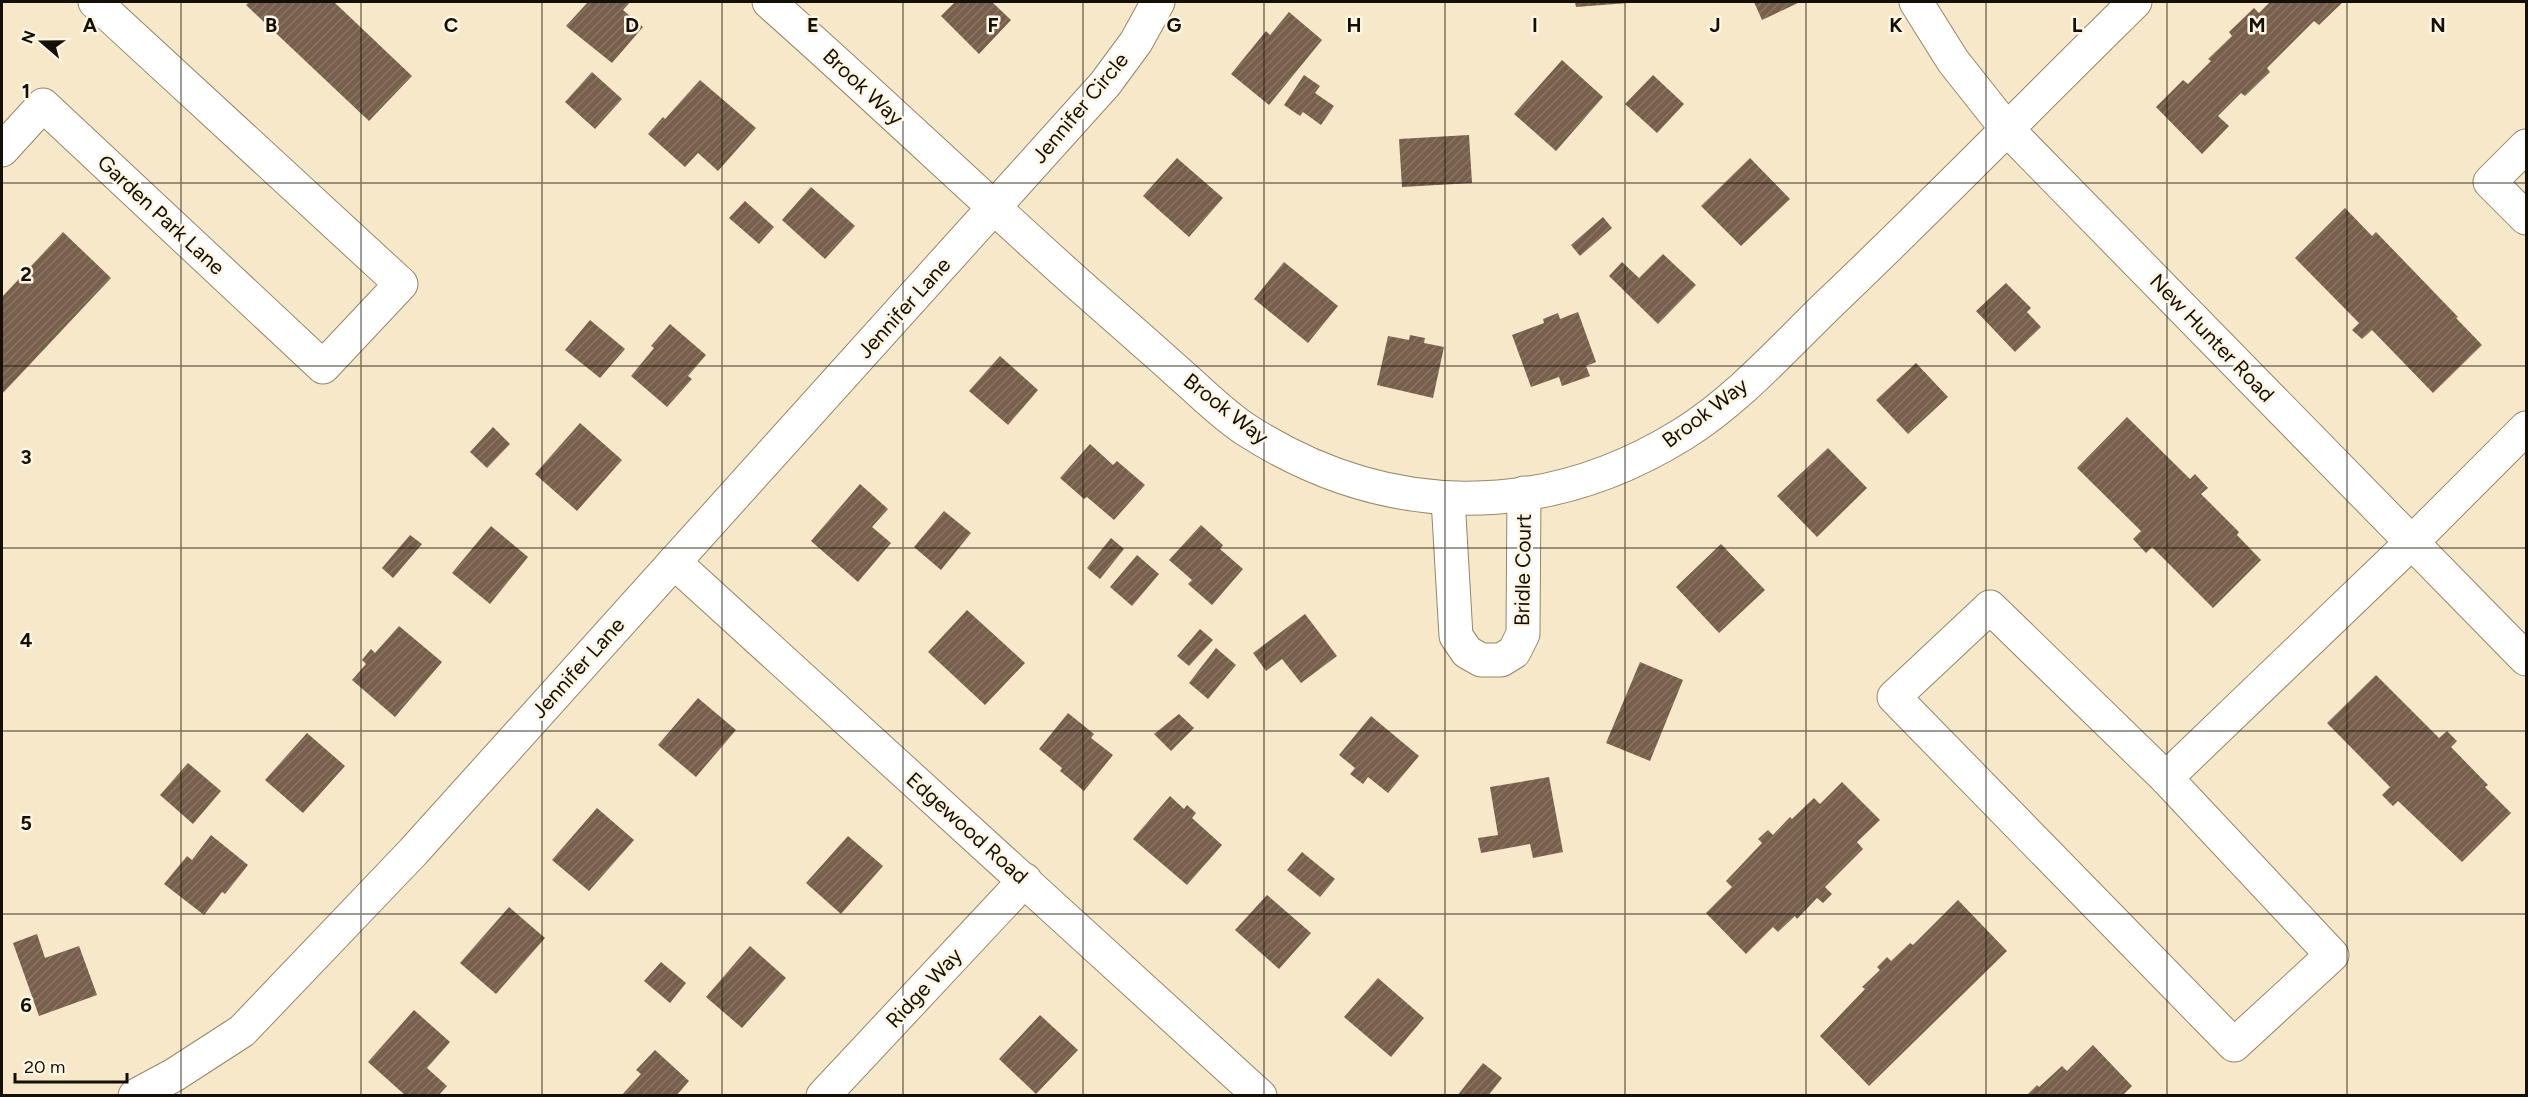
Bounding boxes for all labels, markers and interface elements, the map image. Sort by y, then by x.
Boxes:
north arrow [12,12,72,72]
text: A [83,13,98,37]
text: B [265,13,277,37]
text: C [444,13,458,37]
text: D [625,13,639,37]
text: E [807,13,819,37]
text: F [987,13,999,37]
text: G [1167,13,1182,37]
text: H [1347,13,1362,37]
text: I [1532,13,1538,37]
text: J [1709,13,1721,37]
text: K [1889,13,1903,37]
text: L [2072,13,2083,37]
text: M [2248,13,2266,37]
text: N [2430,13,2446,37]
text: N [17,28,39,46]
street label: Brook Way [818,43,909,130]
street label: Jennifer Circle [1026,47,1133,168]
text: 1 [22,79,30,103]
street label: Garden Park Lane [93,149,230,280]
street label: Jennifer Lane [852,252,955,363]
text: 2 [20,262,32,286]
street label: New Hunter Road [2145,268,2280,407]
street label: Brook Way [1179,368,1274,449]
street label: Brook Way [1657,372,1752,453]
text: 3 [20,445,32,469]
street label: Bridle Court [1509,513,1536,626]
street label: Jennifer Lane [526,612,629,723]
text: 4 [20,628,33,652]
street label: Edgewood Road [901,767,1033,889]
text: 5 [20,811,32,835]
street label: Ridge Way [880,942,967,1033]
text: 6 [20,993,32,1017]
scale bar [15,1046,128,1084]
text: 20 m [24,1056,65,1078]

